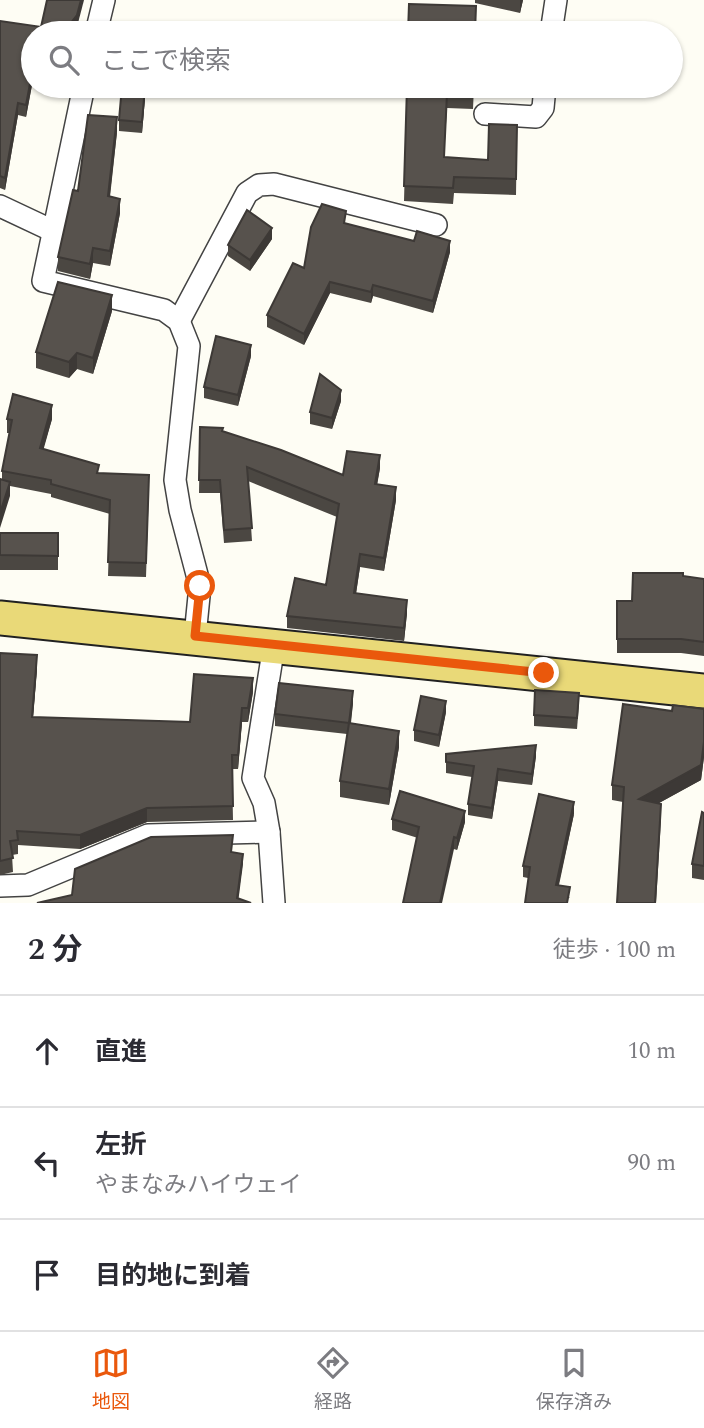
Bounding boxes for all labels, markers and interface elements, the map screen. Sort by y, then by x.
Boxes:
search box [21,21,683,98]
icon: search [45,41,83,79]
text: ここで検索 [101,41,231,81]
route start [184,570,215,601]
route end [528,657,559,688]
text: 2 分 [28,927,82,973]
text: 徒歩 · 100 m [553,933,676,968]
icon: ahead [28,1032,66,1070]
text: 直進 [95,1032,147,1072]
text: 10 m [627,1034,676,1069]
text: 左折 [95,1125,147,1165]
icon: left [28,1144,66,1182]
text: 90 m [627,1146,676,1181]
text: やまなみハイウェイ [95,1168,302,1203]
icon: arrive [28,1256,66,1294]
text: 目的地に到着 [95,1256,251,1296]
tab: 地図 [92,1344,130,1417]
tab: 経路 [314,1344,352,1417]
tab: 保存済み [536,1344,612,1417]

